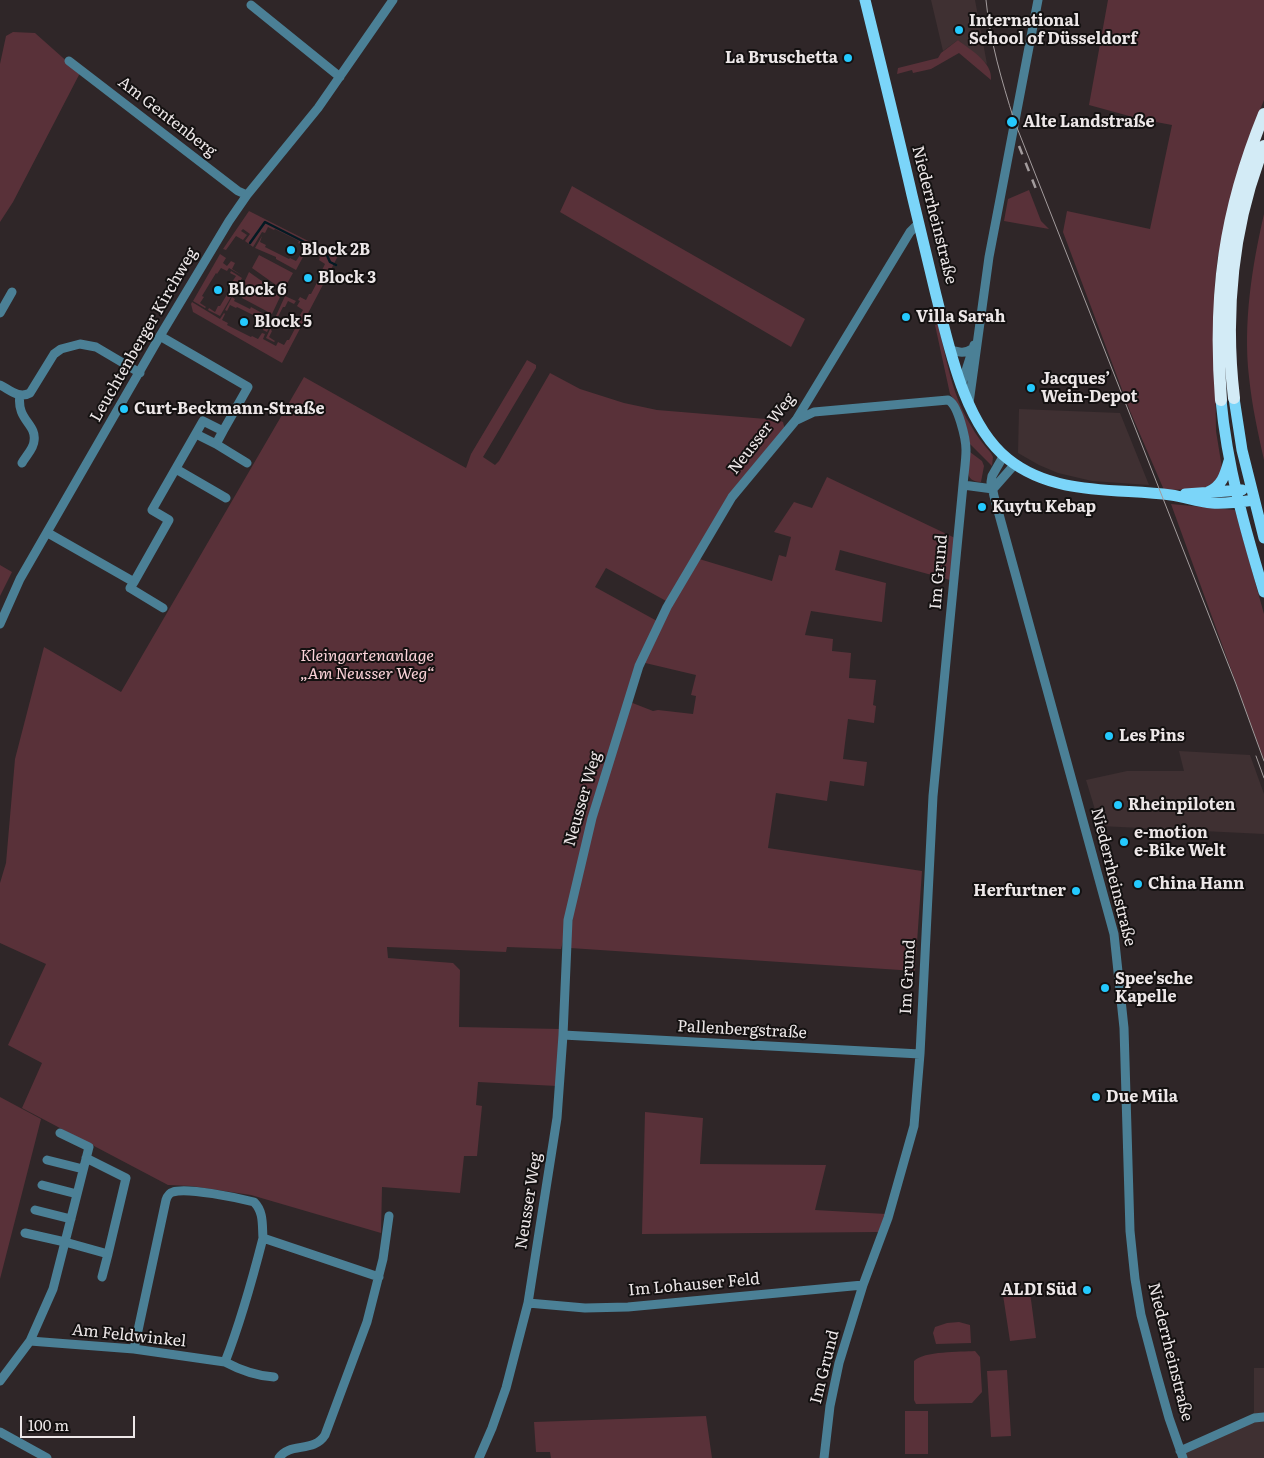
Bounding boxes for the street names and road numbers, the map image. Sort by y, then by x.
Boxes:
street label: Am Gentenberg [114,73,220,161]
street label: Niederrheinstraße [907,144,961,286]
street label: Leuchtenberger Kirchweg [86,245,202,425]
street label: Neusser Weg [724,390,800,478]
street label: Im Grund [926,534,952,610]
street label: Neusser Weg [560,749,606,849]
street label: Niederrheinstraße [1086,806,1140,948]
street label: Im Grund [896,939,920,1015]
street label: Pallenbergstraße [677,1017,807,1043]
street label: Neusser Weg [512,1151,546,1251]
street label: Im Lohauser Feld [627,1270,761,1300]
street label: Niederrheinstraße [1143,1281,1197,1423]
street label: Am Feldwinkel [71,1320,187,1352]
street label: Im Grund [807,1328,843,1406]

